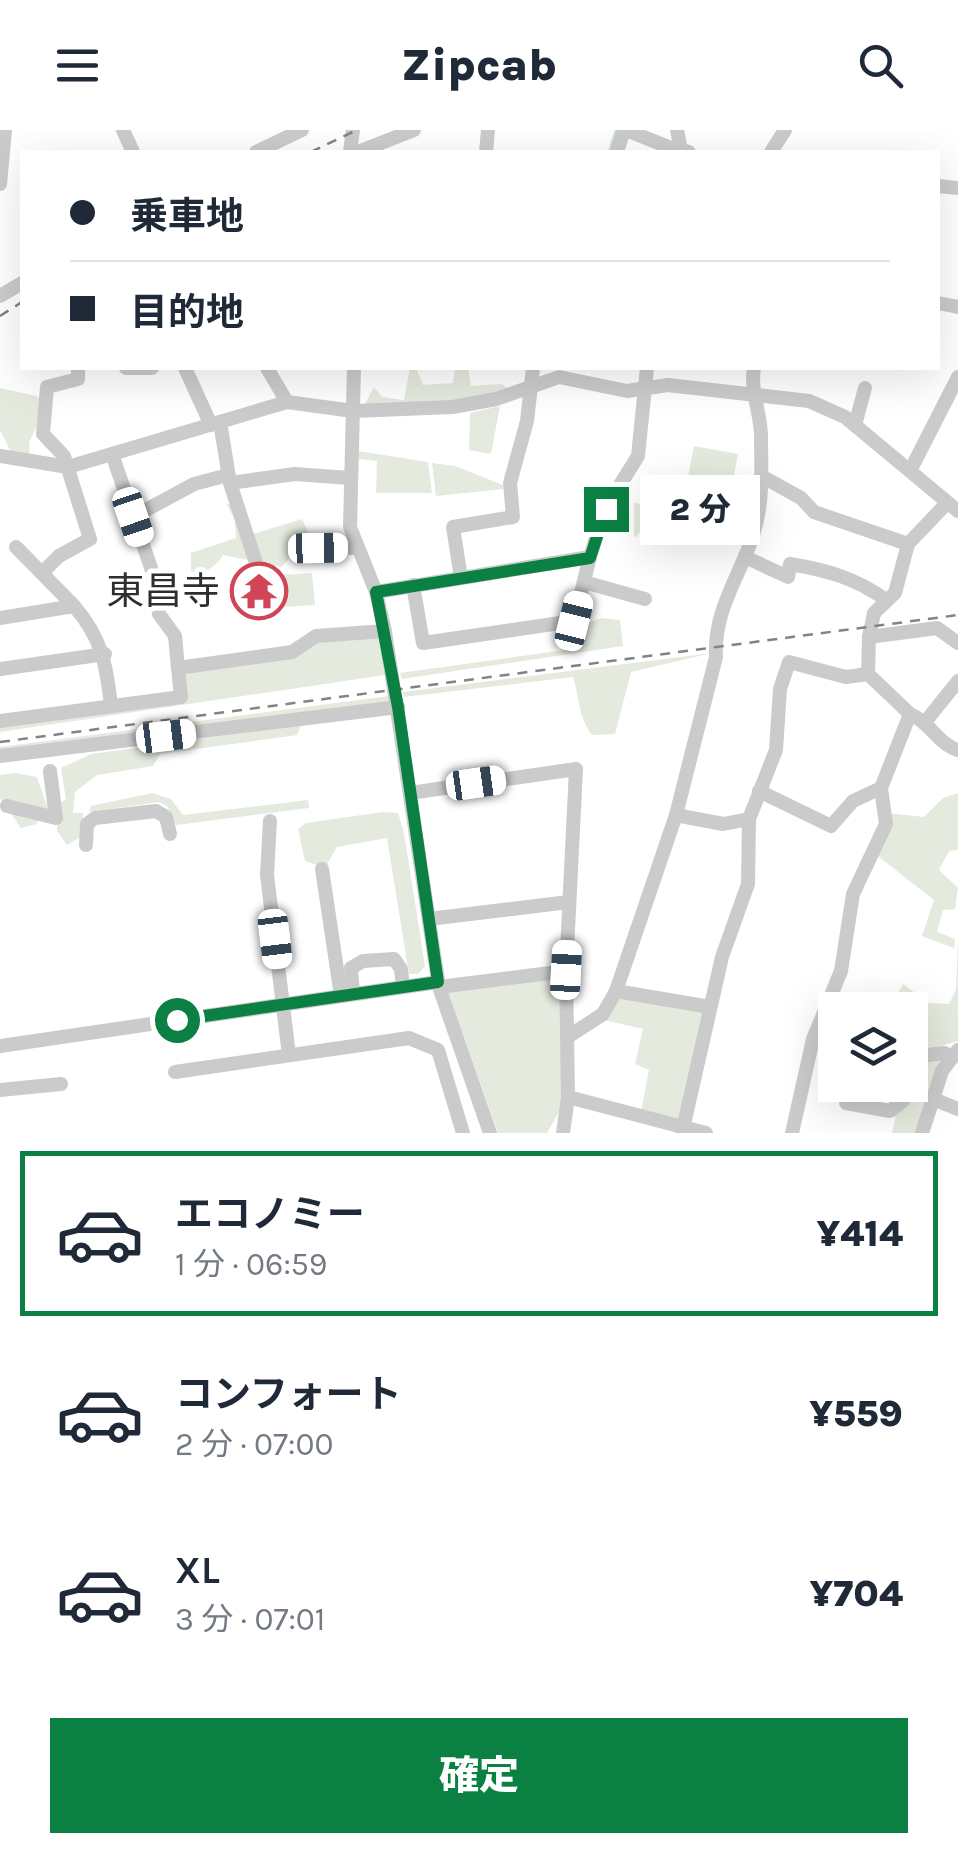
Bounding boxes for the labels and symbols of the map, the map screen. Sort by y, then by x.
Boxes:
callout: 2 分 [641,474,761,544]
car [109,484,157,550]
route end [584,487,629,532]
car [288,532,348,564]
temple icon: 東昌寺 [229,561,289,621]
place label: 東昌寺 [106,569,220,614]
car [552,588,596,654]
car [134,717,198,755]
car [444,764,508,802]
car [256,907,294,971]
car [549,939,583,1001]
route start [155,998,200,1043]

